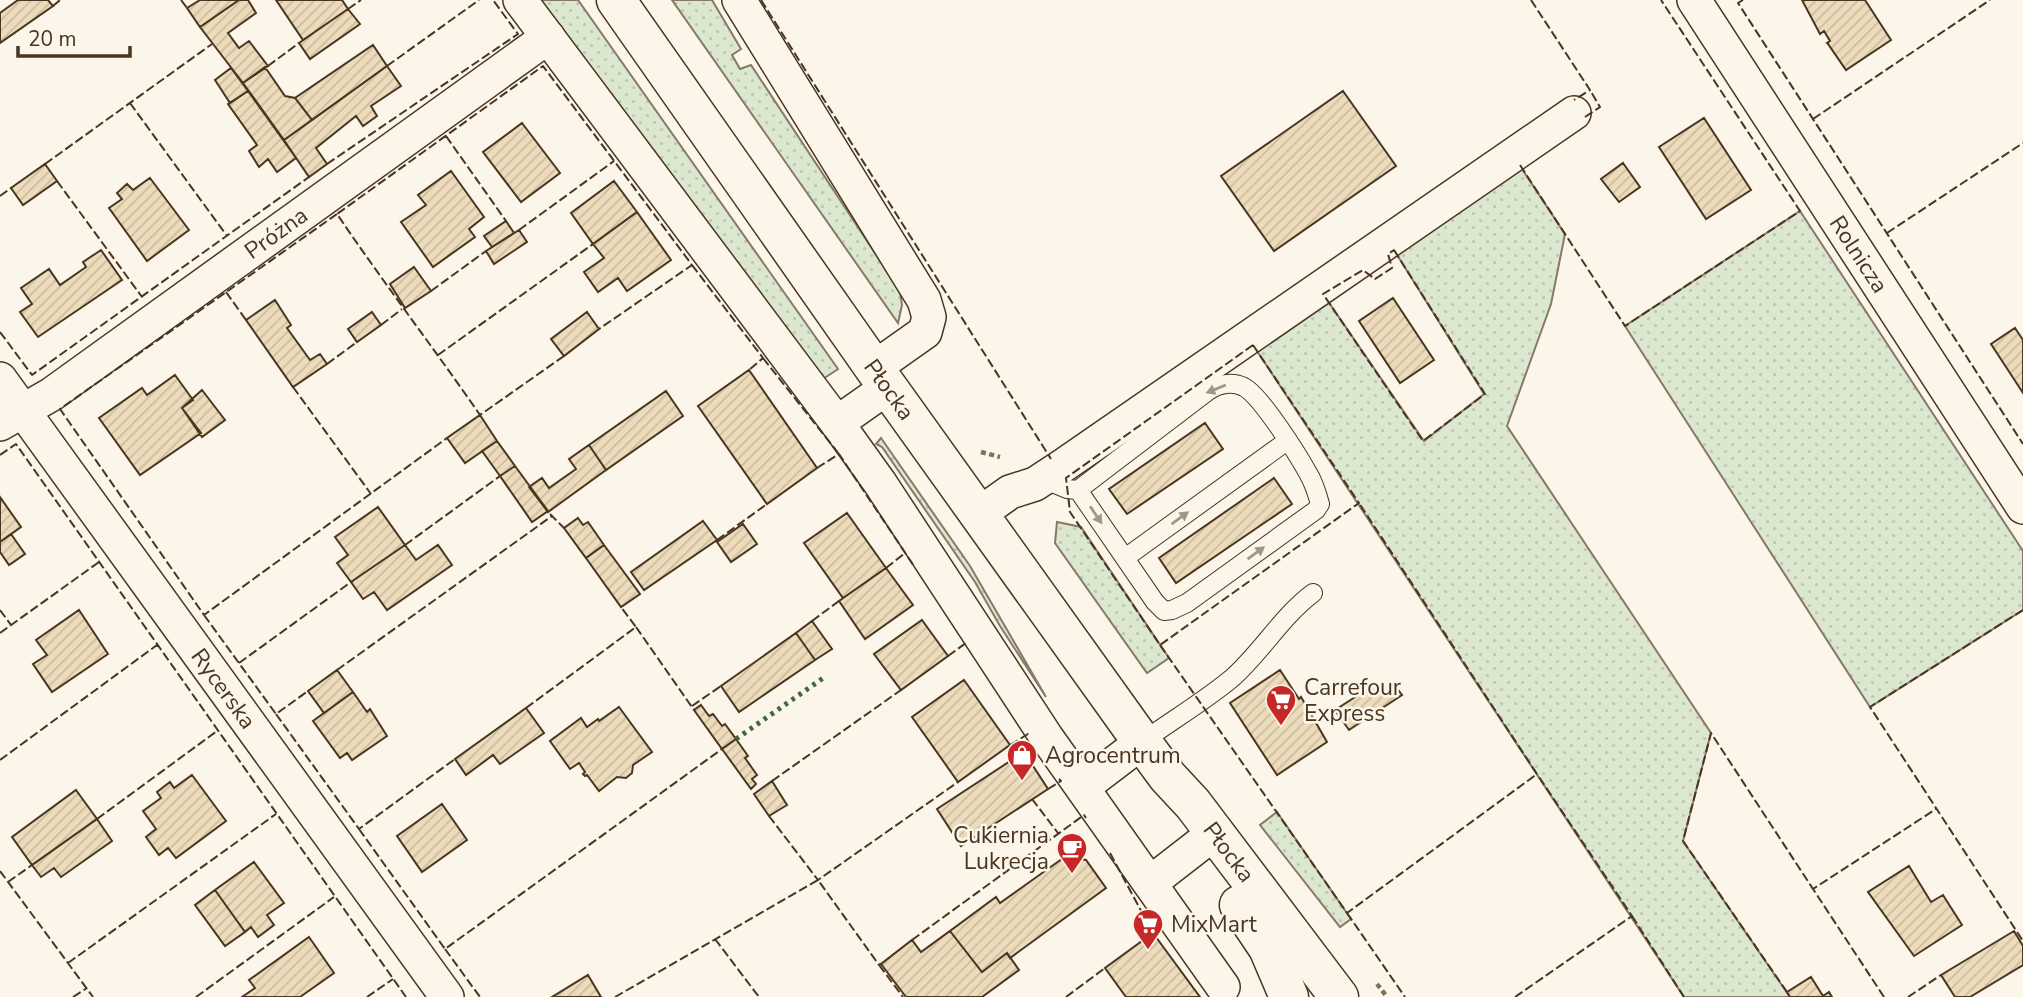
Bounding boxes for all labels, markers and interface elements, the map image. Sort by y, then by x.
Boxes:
scale bar [18,14,130,58]
text: 20 m [28,25,77,53]
street label: Próżna [238,199,314,266]
street label: Rolnicza [1822,209,1896,299]
street label: Płocka [857,353,922,426]
one-way arrow [1205,383,1226,394]
one-way arrow [1089,506,1103,524]
one-way arrow [1171,511,1189,525]
one-way arrow [1247,546,1265,560]
street label: Rycerska [184,642,264,735]
place label: Carrefour Express [1304,672,1402,729]
supermarket icon: Carrefour Express [1264,683,1298,727]
shop icon: Agrocentrum [1005,738,1039,782]
place label: Agrocentrum [1045,740,1181,771]
street label: Płocka [1196,815,1262,888]
place label: Cukiernia Lukrecja [953,820,1049,877]
cafe icon: Cukiernia Lukrecja [1055,831,1089,875]
supermarket icon: MixMart [1131,907,1165,951]
place label: MixMart [1171,909,1258,940]

